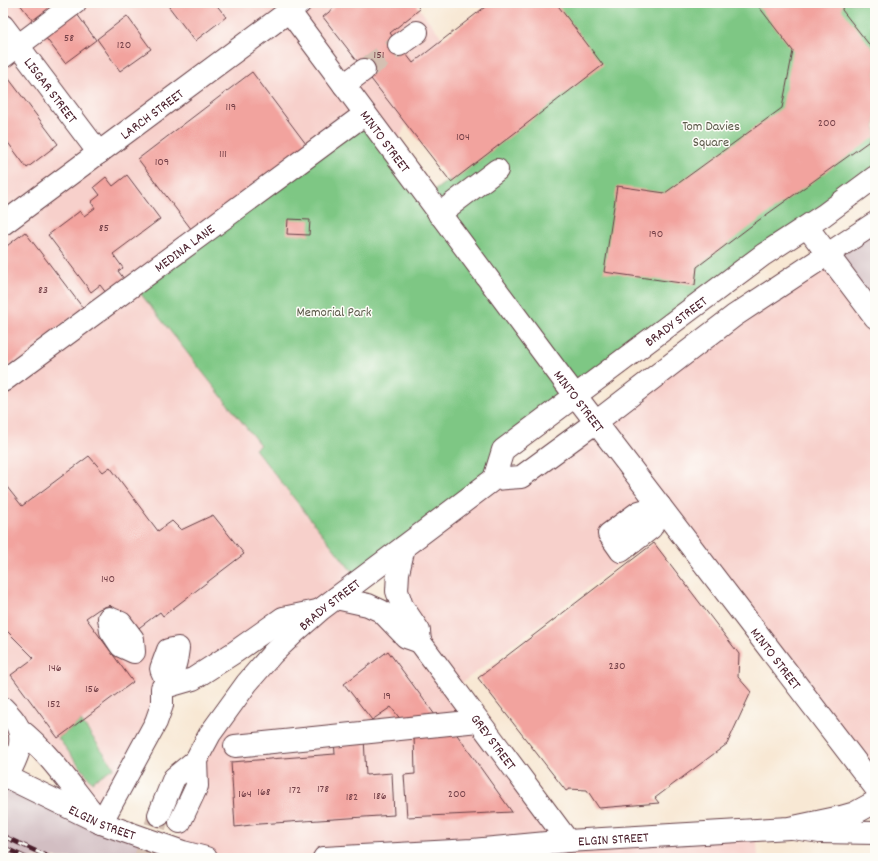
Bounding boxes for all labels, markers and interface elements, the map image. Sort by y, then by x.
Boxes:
house number: 58 [64,30,74,47]
house number: 120 [117,37,131,54]
house number: 151 [374,47,384,64]
street label: LISGAR STREET [18,54,81,128]
street label: LARCH STREET [117,85,189,145]
house number: 119 [226,99,236,116]
street label: MINTO STREET [354,107,414,178]
house number: 200 [818,115,836,132]
park label: Tom Davies Square [682,117,740,153]
house number: 104 [456,129,470,146]
house number: 111 [219,146,227,163]
house number: 109 [155,154,169,171]
house number: 85 [99,220,109,237]
street label: MEDINA LANE [151,220,220,278]
house number: 190 [649,226,663,243]
house number: 83 [38,282,48,299]
street label: BRADY STREET [641,292,712,352]
park label: Memorial Park [297,303,372,323]
street label: MINTO STREET [548,367,608,437]
house number: 140 [101,571,115,588]
street label: BRADY STREET [295,575,365,636]
street label: MINTO STREET [744,624,805,695]
house number: 230 [608,658,626,675]
house number: 146 [48,660,62,677]
house number: 156 [85,681,99,698]
house number: 19 [383,688,391,705]
house number: 152 [47,696,61,713]
street label: GREY STREET [465,710,520,775]
house number: 178 [317,781,329,798]
house number: 172 [289,782,301,799]
house number: 168 [257,784,271,801]
house number: 164 [238,786,252,803]
house number: 200 [448,786,466,803]
house number: 186 [373,788,387,805]
house number: 182 [346,789,358,806]
street label: ELGIN STREET [65,801,138,847]
street label: ELGIN STREET [578,828,650,852]

